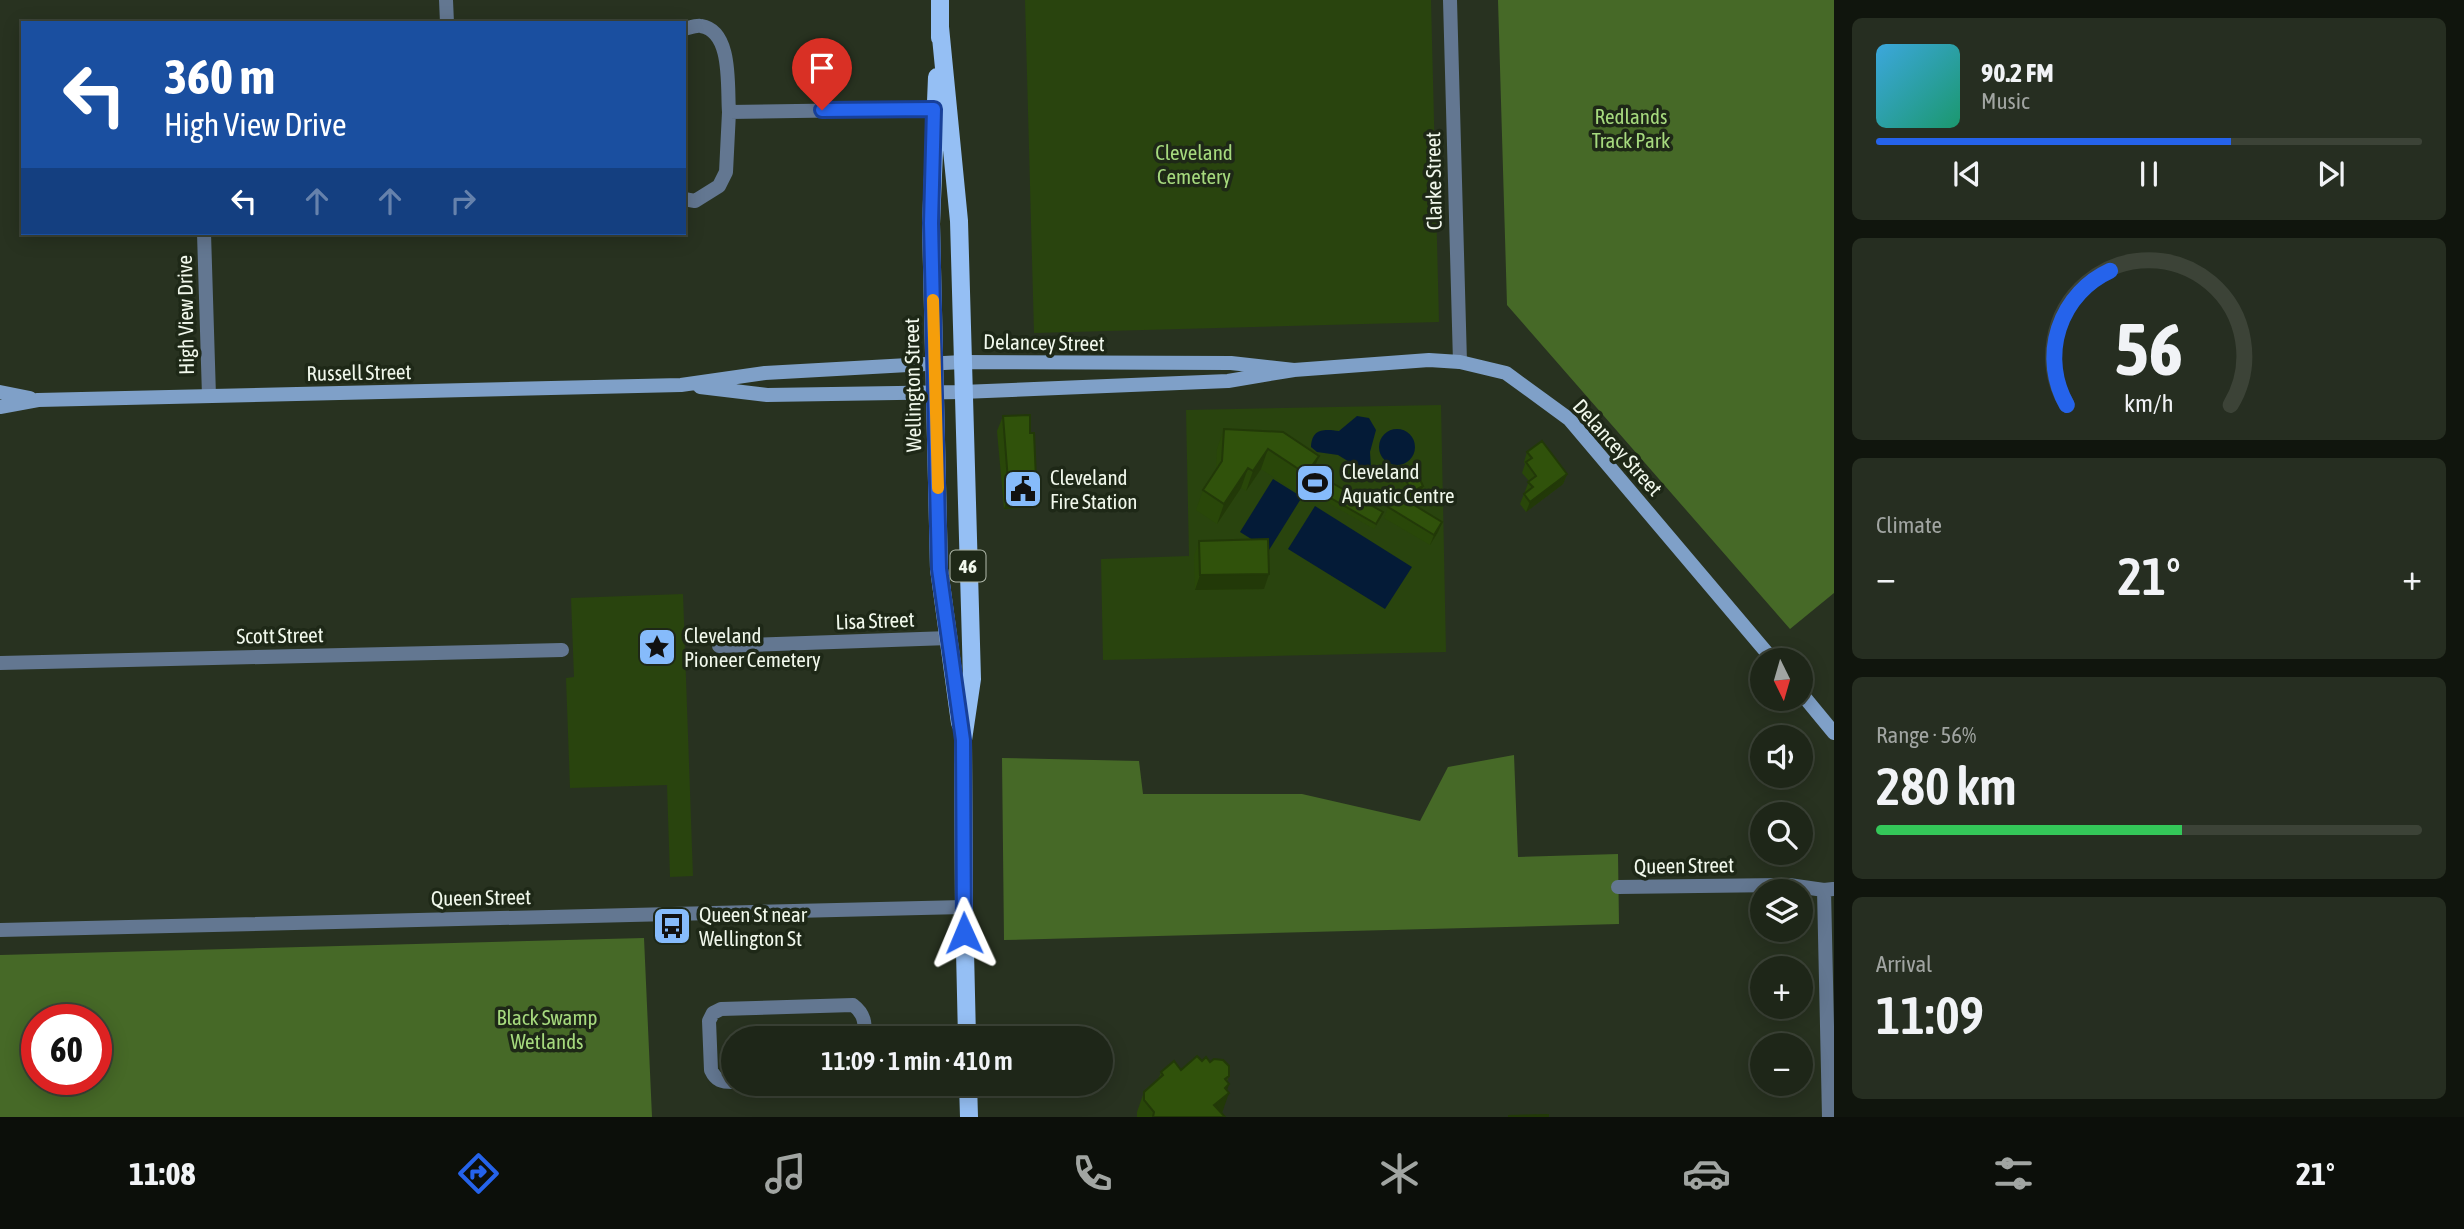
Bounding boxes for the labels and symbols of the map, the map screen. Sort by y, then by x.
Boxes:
pin [792,38,852,110]
park label: Redlands Track Park [1592,104,1670,152]
street label: Clarke Street [1420,132,1446,230]
park label: Cleveland Cemetery [1155,140,1233,188]
street label: High View Drive [172,255,198,375]
street label: Wellington Street [899,318,925,452]
street label: Delancey Street [983,329,1105,355]
street label: Russell Street [306,359,412,385]
street label: Delancey Street [1568,394,1668,500]
place label: Cleveland Aquatic Centre [1342,459,1455,507]
sports icon: Cleveland Aquatic Centre [1294,462,1336,504]
place label: Cleveland Fire Station [1050,465,1137,513]
public building icon: Cleveland Fire Station [1002,468,1044,510]
road number: 46 [950,551,986,582]
street label: Lisa Street [835,607,915,633]
street label: Scott Street [236,622,324,648]
place label: Cleveland Pioneer Cemetery [684,623,821,671]
place icon: Cleveland Pioneer Cemetery [636,626,678,668]
north arrow [1750,648,1813,710]
street label: Queen Street [1634,852,1734,878]
street label: Queen Street [431,884,531,910]
position arrow [927,896,1001,970]
place label: Queen St near Wellington St [699,902,808,950]
bus stop icon: Queen St near Wellington St [651,905,693,947]
speed limit sign: 60 [21,1004,112,1095]
park label: Black Swamp Wetlands [497,1005,598,1053]

